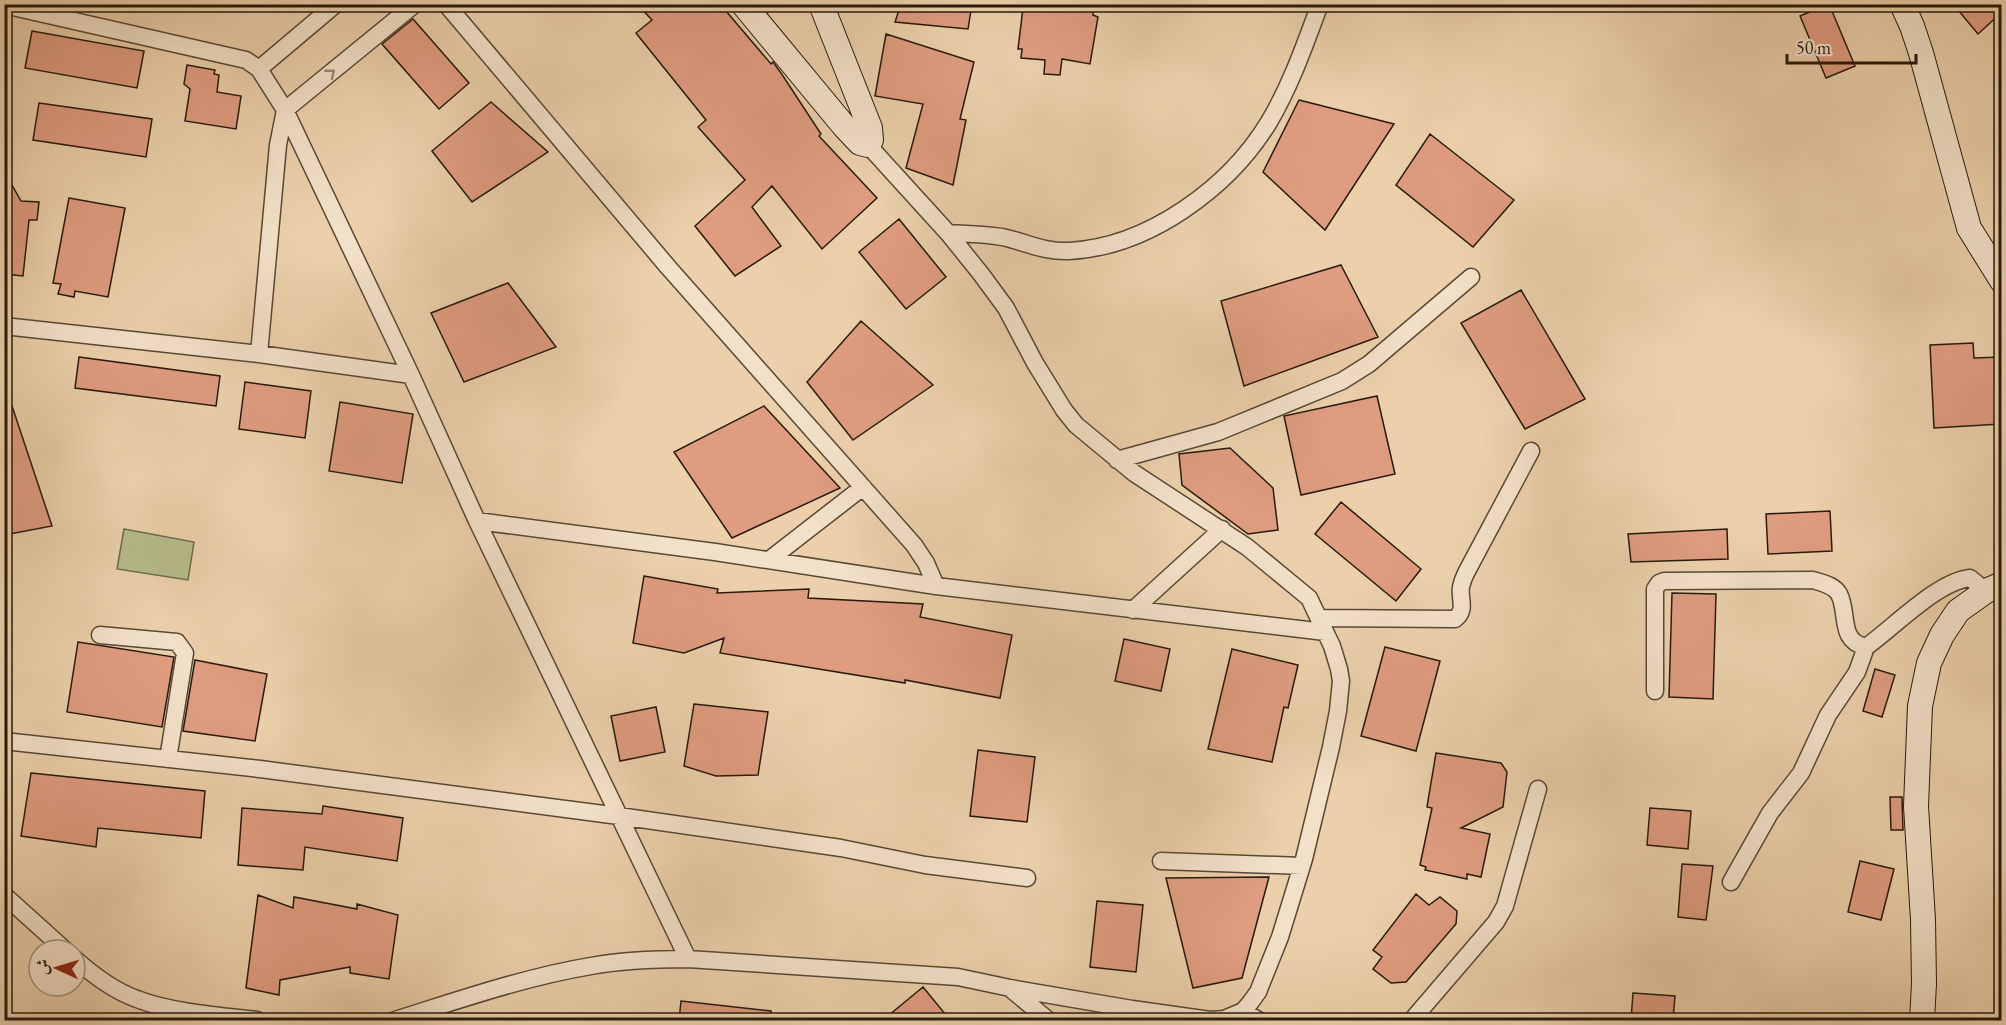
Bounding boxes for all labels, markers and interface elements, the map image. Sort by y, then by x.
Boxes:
scale bar [1787,27,1916,65]
text: 50 m [1796,36,1831,59]
one-way arrow [324,69,335,80]
north arrow [27,938,87,998]
text: ش [32,958,54,976]

